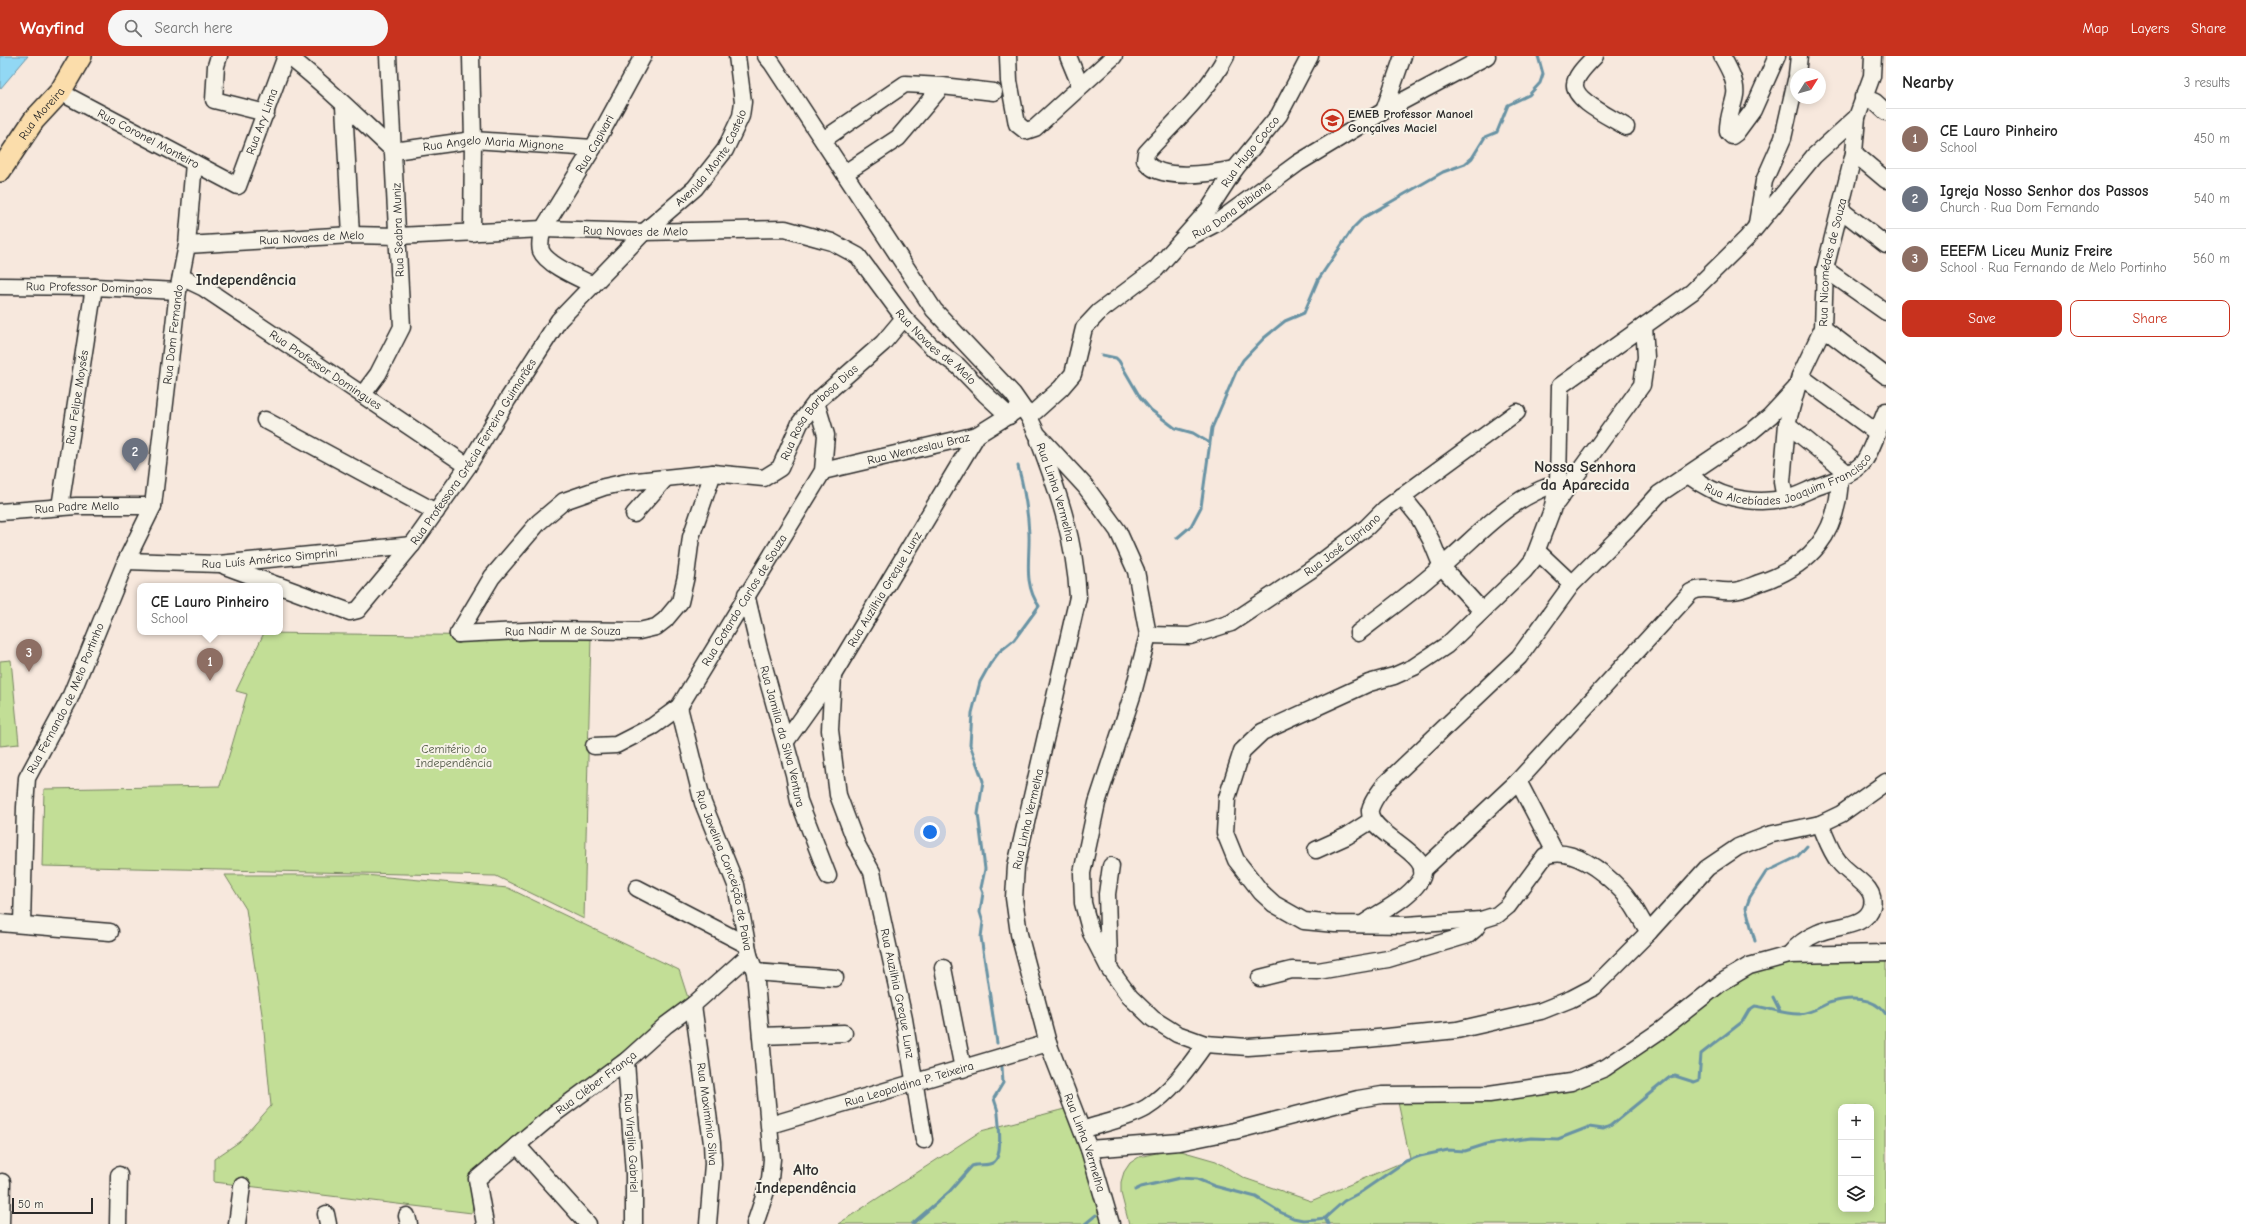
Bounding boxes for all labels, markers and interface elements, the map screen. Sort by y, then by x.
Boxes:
search box [108,10,388,46]
text: Wayfind [20,17,84,39]
icon: search [122,17,144,39]
text: Search here [154,19,233,37]
text: Map [2082,20,2109,37]
text: Layers [2131,20,2169,37]
text: Share [2191,20,2226,37]
north arrow [1790,68,1826,104]
text: Nearby [1902,73,1953,92]
text: 3 results [2184,75,2230,90]
street label: Rua Moreira [16,85,68,142]
street label: Rua Ary Lima [243,87,280,157]
street label: Rua Coronel Monteiro [95,106,202,171]
place label: EMEB Professor Manoel Gonçalves Maciel [1348,107,1473,135]
school or university icon: EMEB Professor Manoel Gonçalves Maciel [1320,108,1346,134]
street label: Avenida Monte Castelo [672,109,749,209]
street label: Rua Capivari [572,112,617,175]
street label: Rua Hugo Cocco [1218,113,1282,190]
text: CE Lauro Pinheiro [1940,122,2058,140]
text: 1 [1912,131,1918,146]
text: 450 m [2194,131,2230,146]
street label: Rua Angelo Maria Mignone [422,133,564,154]
text: School [1940,140,1977,155]
street label: Rua Dona Bibiana [1190,178,1274,242]
street label: Rua Seabra Muniz [389,182,407,277]
text: Igreja Nosso Senhor dos Passos [1940,182,2148,200]
text: 2 [1912,191,1918,206]
text: 540 m [2194,191,2230,206]
street label: Rua Nicomédes de Souza [1816,197,1849,327]
text: Church · Rua Dom Fernando [1940,200,2099,215]
street label: Rua Novaes de Melo [583,223,688,239]
street label: Rua Novaes de Melo [259,228,364,248]
text: EEEFM Liceu Muniz Freire [1940,242,2112,260]
text: 3 [1912,251,1918,266]
text: 560 m [2193,251,2230,266]
text: School · Rua Fernando de Melo Portinho [1940,260,2167,275]
district label: Independência [196,271,296,289]
street label: Rua Professor Domingos [26,279,152,297]
street label: Rua Dom Fernando [160,283,186,385]
button: Save [1902,300,2062,337]
button: Share [2070,300,2230,337]
street label: Rua Novaes de Melo [893,306,979,387]
street label: Rua Professor Domingues [267,327,384,413]
street label: Rua Felipe Moysés [63,349,91,445]
street label: Rua Professora Grécia Ferreira Guimarães [407,356,539,548]
street label: Rua Rosa Barbosa Dias [777,361,861,462]
street label: Rua Wenceslau Braz [866,430,972,467]
pin: 2 [122,438,148,471]
street label: Rua Linha Vermelha [1033,441,1077,543]
street label: Rua Alcebíades Joaquim Francisco [1702,451,1874,508]
district label: Nossa Senhora da Aparecida [1534,458,1636,494]
street label: Rua Padre Mello [34,499,119,516]
street label: Rua José Cipriano [1301,511,1383,579]
street label: Rua Auzilhia Greque Lunz [844,528,925,649]
street label: Rua Gotardo Carlos de Souza [699,532,790,669]
street label: Rua Luís Américo Simprini [202,545,338,571]
popup [137,583,283,635]
text: CE Lauro Pinheiro [151,593,269,611]
text: School [151,611,188,626]
street label: Rua Fernando de Melo Portinho [24,621,107,776]
street label: Rua Nadir M de Souza [504,623,621,639]
pin: 3 [16,639,42,672]
pin: 1 [197,648,223,681]
street label: Rua Jamilia da Silva Ventura [757,664,808,809]
park label: Cemitério do Independência [416,742,492,770]
street label: Rua Linha Vermelha [1010,767,1046,871]
street label: Rua Jovelina Conceição de Paiva [693,789,755,952]
your location [920,822,940,842]
street label: Rua Auzilhia Greque Lunz [878,927,917,1060]
street label: Rua Cléber França [553,1048,639,1117]
street label: Rua Leopoldina P. Teixeira [843,1058,975,1110]
street label: Rua Maximinio Silva [694,1062,720,1166]
street label: Rua Linha Vermelha [1061,1091,1108,1193]
street label: Rua Virgilio Gabriel [621,1093,641,1192]
map controls [1838,1104,1874,1212]
button: + [1838,1104,1874,1140]
button: − [1838,1140,1874,1176]
district label: Alto Independência [756,1161,856,1197]
button: layers [1838,1176,1874,1212]
scale bar [12,1196,93,1215]
text: 50 m [18,1198,43,1211]

